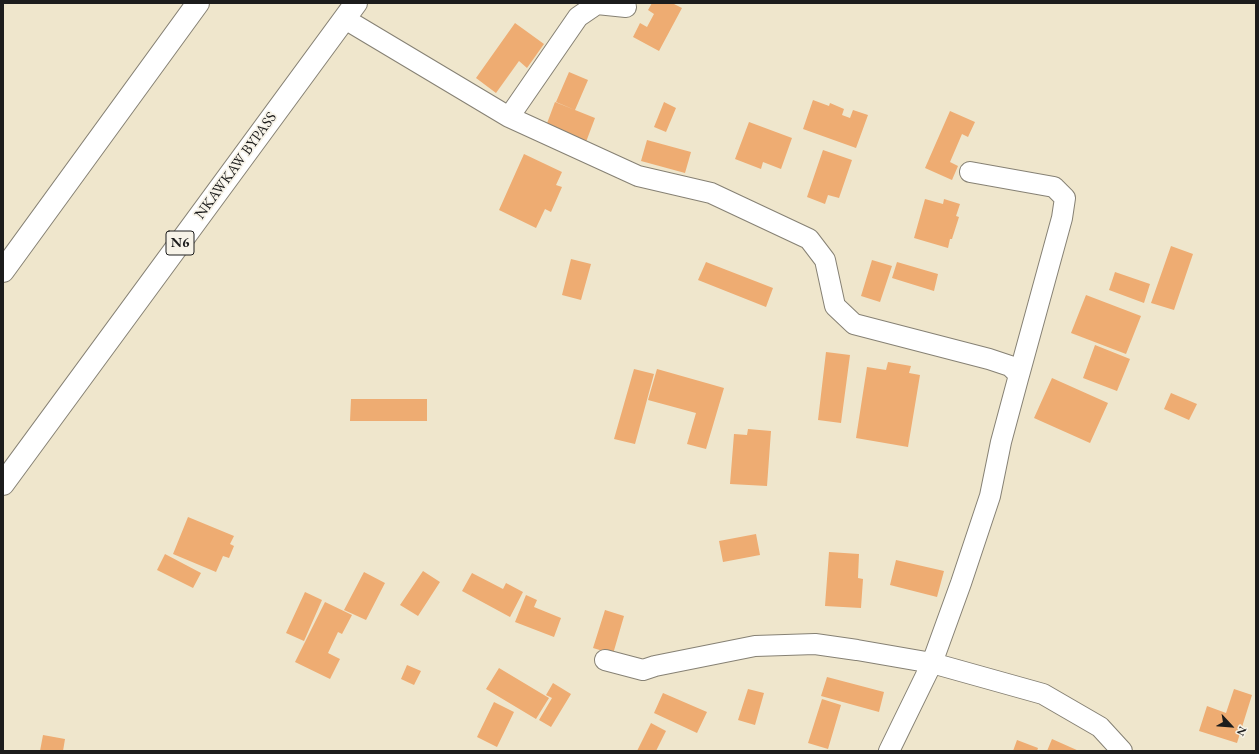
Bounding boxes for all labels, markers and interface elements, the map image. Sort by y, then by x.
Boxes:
street label: NKAWKAW BYPASS [191,109,281,223]
road number: N6 [166,231,194,255]
north arrow [1211,706,1251,746]
text: N [1234,724,1250,738]

